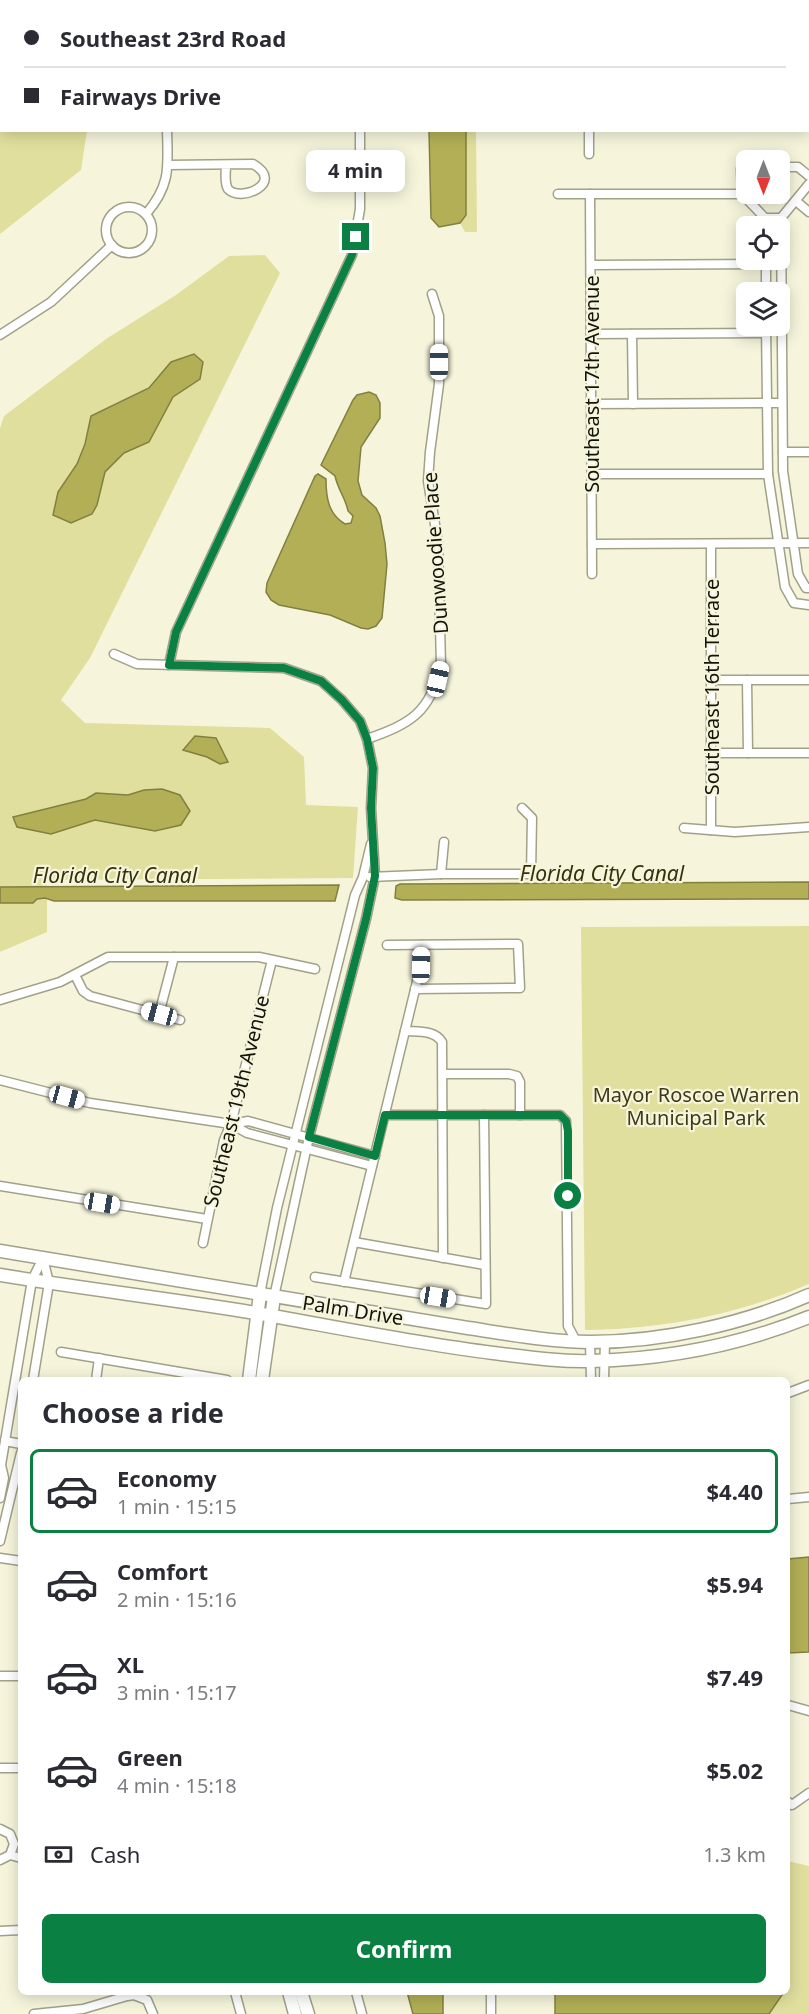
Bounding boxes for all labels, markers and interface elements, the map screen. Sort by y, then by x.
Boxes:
text: Southeast 23rd Road [60,23,286,53]
text: Fairways Drive [60,81,221,111]
callout: 4 min [306,150,406,192]
north arrow [736,150,790,204]
map controls [736,150,790,336]
text: 4 min [328,157,383,184]
button: locate [736,216,790,270]
route end [342,223,369,250]
street label: Southeast 17th Avenue [578,275,605,493]
button: layers [736,282,790,336]
car [430,344,448,380]
street label: Dunwoodie Place [416,471,454,635]
street label: Southeast 16th Terrace [698,579,725,795]
car [425,659,451,699]
water label: Florida City Canal [520,859,685,887]
water label: Florida City Canal [33,861,198,889]
car [412,947,430,983]
street label: Southeast 19th Avenue [197,992,275,1210]
car [139,1001,179,1027]
park label: Mayor Roscoe Warren Municipal Park [593,1081,799,1131]
car [47,1084,87,1110]
route start [554,1182,581,1209]
car [83,1191,121,1215]
car [419,1285,457,1309]
street label: Palm Drive [301,1289,405,1331]
text: Choose a ride [42,1394,224,1431]
text: Economy [117,1463,216,1493]
icon: car [45,1464,99,1518]
text: $4.40 [706,1476,763,1506]
text: 1 min · 15:15 [117,1493,237,1520]
text: Comfort [117,1556,208,1586]
icon: car [45,1557,99,1611]
text: $5.94 [706,1569,763,1599]
text: 2 min · 15:16 [117,1586,237,1613]
text: XL [117,1649,144,1679]
icon: car [45,1650,99,1704]
text: $7.49 [706,1662,763,1692]
text: 3 min · 15:17 [117,1679,237,1706]
text: Green [117,1742,183,1772]
icon: car [45,1743,99,1797]
text: $5.02 [706,1755,763,1785]
text: 4 min · 15:18 [117,1772,237,1799]
icon: cash [42,1838,75,1871]
text: Cash [90,1839,140,1869]
text: 1.3 km [703,1841,766,1868]
button: Confirm [42,1914,766,1983]

